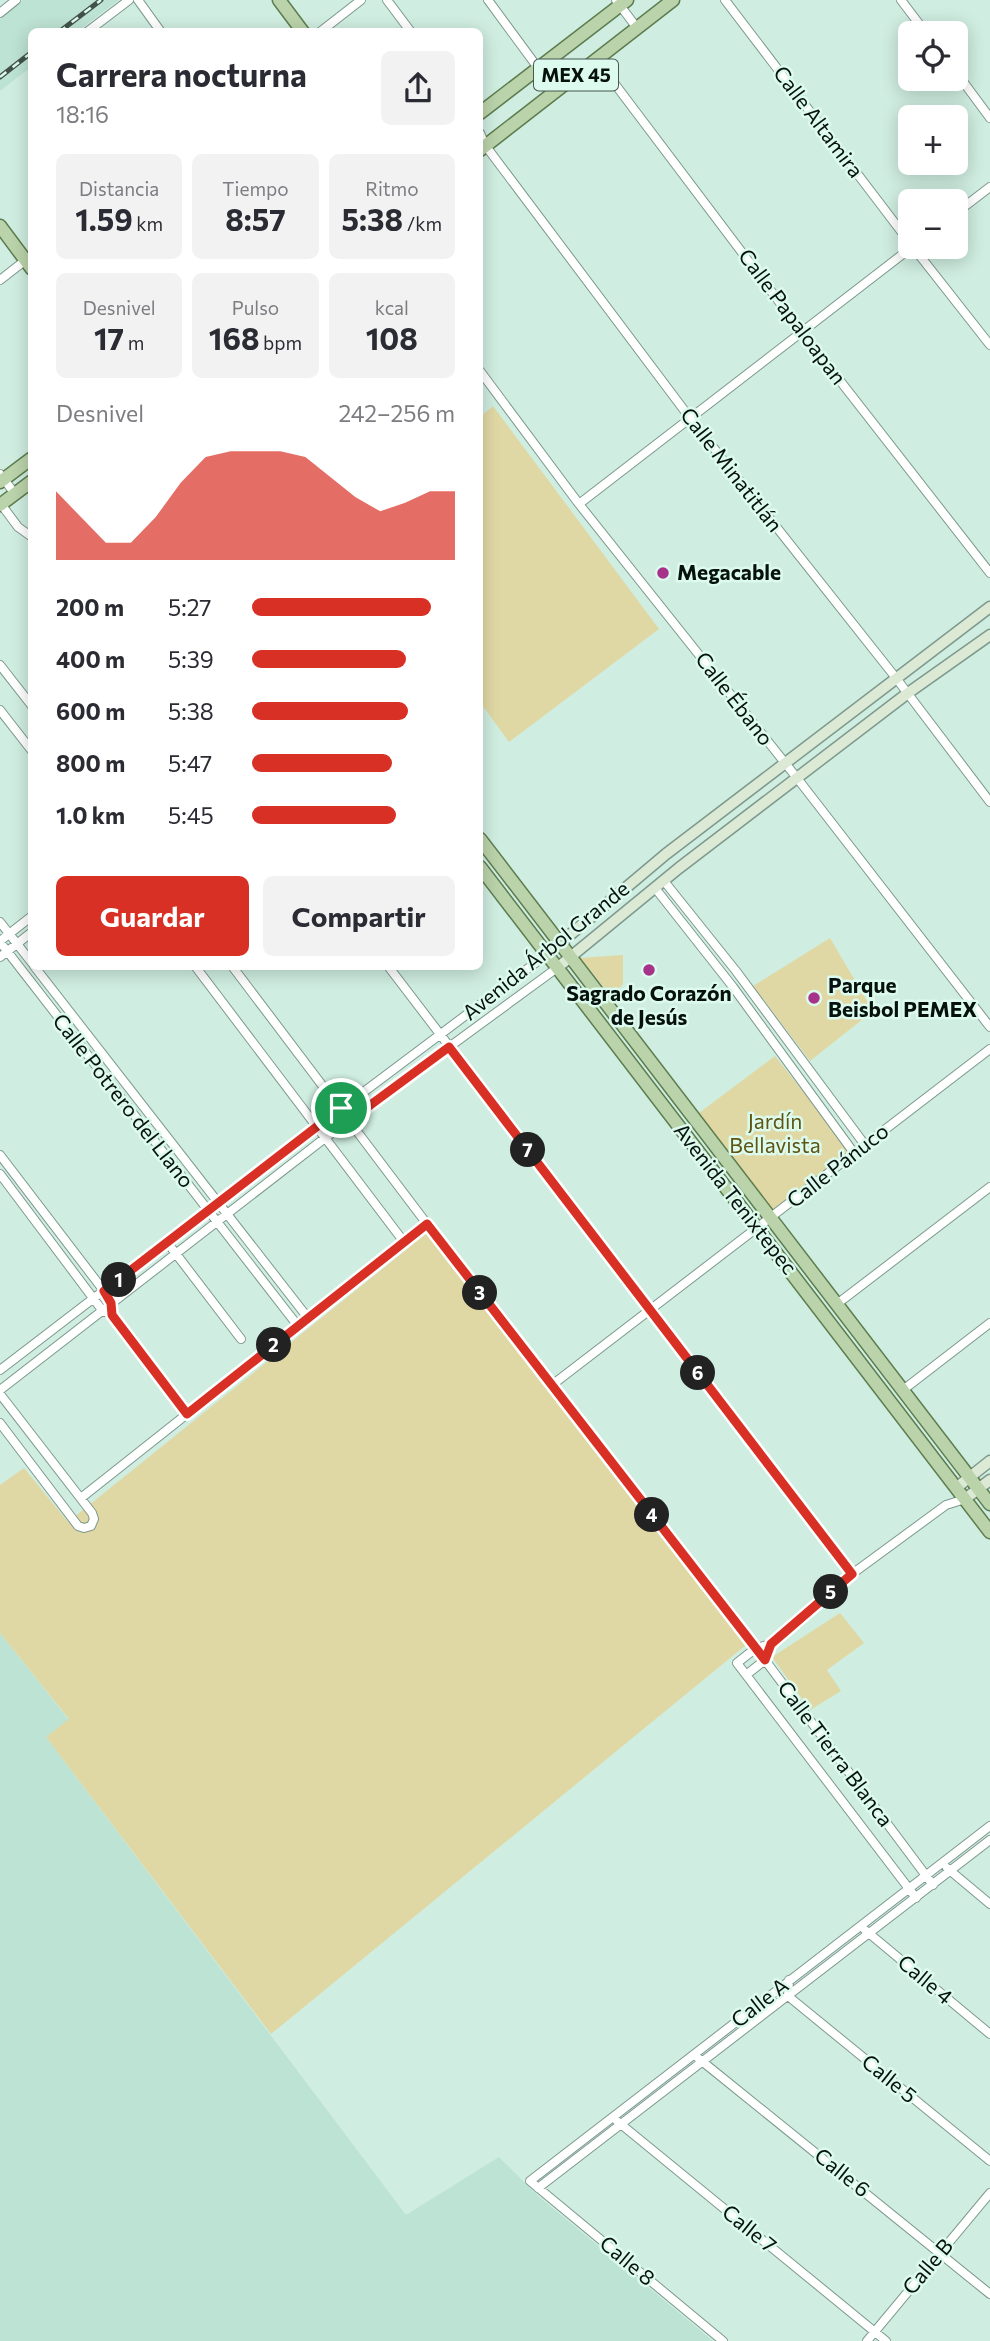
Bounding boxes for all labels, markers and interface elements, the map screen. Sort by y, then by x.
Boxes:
map controls [898,21,968,259]
button: locate [898,21,968,91]
button: share [381,51,455,125]
text: Carrera nocturna [56,54,307,94]
road number: MEX 45 [534,60,618,90]
street label: Calle Altamira [769,60,869,182]
text: 18:16 [56,100,109,128]
button: + [898,105,968,175]
text: Distancia [79,177,159,200]
text: Tiempo [222,177,289,200]
text: Ritmo [365,177,419,200]
button: − [898,189,968,259]
text: 1.59 [75,200,133,237]
text: 8:57 [225,200,286,237]
text: 5:38 [342,200,403,237]
text: km [133,212,163,235]
text: /km [403,212,442,235]
street label: Calle Papaloapan [734,243,852,389]
text: Desnivel [83,296,156,319]
text: Pulso [232,296,279,319]
text: kcal [375,296,409,319]
text: 17 [94,319,124,356]
text: 168 [209,319,259,356]
text: 108 [366,319,418,356]
text: m [124,331,144,354]
text: bpm [259,331,302,354]
text: Desnivel [56,399,144,427]
text: 242–256 m [338,399,455,427]
street label: Calle Minatitlán [676,402,788,536]
place label: Megacable [677,559,781,584]
marker: Megacable [655,565,671,581]
text: 200 m [56,593,124,621]
text: 5:27 [168,593,211,621]
text: 400 m [56,645,125,673]
text: 5:39 [168,645,214,673]
street label: Calle Ébano [691,646,779,750]
text: 600 m [56,697,125,725]
text: 5:38 [168,697,214,725]
text: 800 m [56,749,125,777]
text: 5:47 [168,749,212,777]
text: 1.0 km [56,801,125,829]
text: 5:45 [168,801,214,829]
street label: Avenida Árbol Grande [457,875,633,1025]
button: Guardar [56,876,249,956]
button: Compartir [263,876,455,956]
marker: Sagrado Corazón de Jesús [641,962,657,978]
place label: Parque Beisbol PEMEX [828,972,977,1021]
place label: Sagrado Corazón de Jesús [566,980,732,1029]
marker: Parque Beisbol PEMEX [806,990,822,1006]
street label: Calle Potrero del Llano [48,1008,200,1192]
pin [311,1078,371,1138]
icon: arrive [322,1089,360,1127]
park label: Jardín Bellavista [729,1108,821,1157]
street label: Calle Pánuco [781,1117,893,1212]
street label: Avenida Tenixtepec [669,1118,803,1279]
pin: 7 [510,1132,546,1168]
text: 7 [522,1138,533,1161]
pin: 1 [102,1262,136,1298]
text: 1 [114,1268,123,1291]
pin: 3 [462,1276,498,1310]
text: 3 [474,1281,485,1304]
pin: 2 [256,1328,292,1362]
text: 2 [268,1333,279,1356]
pin: 6 [680,1356,716,1390]
text: 6 [692,1361,703,1384]
pin: 4 [634,1498,670,1532]
text: 4 [646,1503,657,1526]
pin: 5 [814,1574,848,1610]
text: 5 [825,1580,836,1603]
street label: Calle Tierra Blanca [773,1675,899,1831]
street label: Calle 4 [894,1949,959,2009]
street label: Calle A [726,1972,793,2032]
street label: Calle 5 [858,2048,922,2107]
street label: Calle 6 [810,2142,876,2202]
street label: Calle 7 [718,2199,782,2257]
street label: Calle 8 [595,2230,660,2290]
street label: Calle B [896,2233,957,2299]

